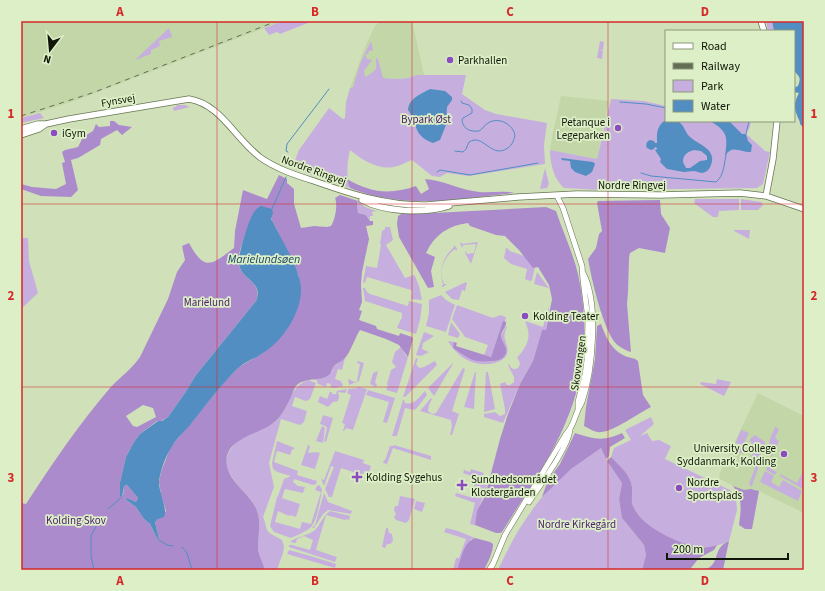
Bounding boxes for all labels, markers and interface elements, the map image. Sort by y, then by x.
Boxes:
text: A [115,3,124,21]
text: B [311,3,319,21]
text: C [506,3,514,21]
text: D [701,3,709,21]
north arrow [30,30,70,70]
legend [665,30,795,122]
text: Road [701,38,727,55]
text: N [42,51,53,67]
place label: Parkhallen [458,53,507,68]
marker: Parkhallen [445,55,455,65]
text: Railway [701,58,740,75]
text: Park [701,78,723,95]
street label: Fynsvej [100,90,136,111]
text: Water [701,98,731,115]
text: 1 [8,105,15,123]
text: 1 [811,105,818,123]
park label: Bypark Øst [401,112,451,127]
place label: Petanque i Legeparken [557,115,610,143]
marker: Petanque i Legeparken [613,123,623,133]
place label: iGym [62,126,86,141]
marker: iGym [49,128,59,138]
street label: Nordre Ringvej [279,152,348,189]
street label: Nordre Ringvej [598,178,666,193]
water label: Marielundsøen [228,251,300,268]
text: 2 [8,287,15,305]
text: 2 [811,287,818,305]
park label: Marielund [184,295,230,310]
place label: Kolding Teater [533,309,600,324]
marker: Kolding Teater [520,311,530,321]
street label: Skovvangen [567,335,590,392]
place label: University College Syddanmark, Kolding [677,441,777,469]
marker: University College Syddanmark, Kolding [779,449,789,459]
text: 3 [8,469,15,487]
text: 3 [811,469,818,487]
place label: Kolding Sygehus [366,470,442,485]
marker: Kolding Sygehus [351,471,363,483]
place label: Sundhedsområdet Klostergården [471,472,557,500]
place label: Nordre Sportsplads [687,475,743,503]
marker: Sundhedsområdet Klostergården [456,479,468,491]
marker: Nordre Sportsplads [674,483,684,493]
park label: Kolding Skov [46,513,106,528]
park label: Nordre Kirkegård [538,517,616,532]
scale bar [667,535,788,561]
text: 200 m [673,541,703,558]
text: A [115,572,124,590]
text: B [311,572,319,590]
text: C [506,572,514,590]
text: D [701,572,709,590]

